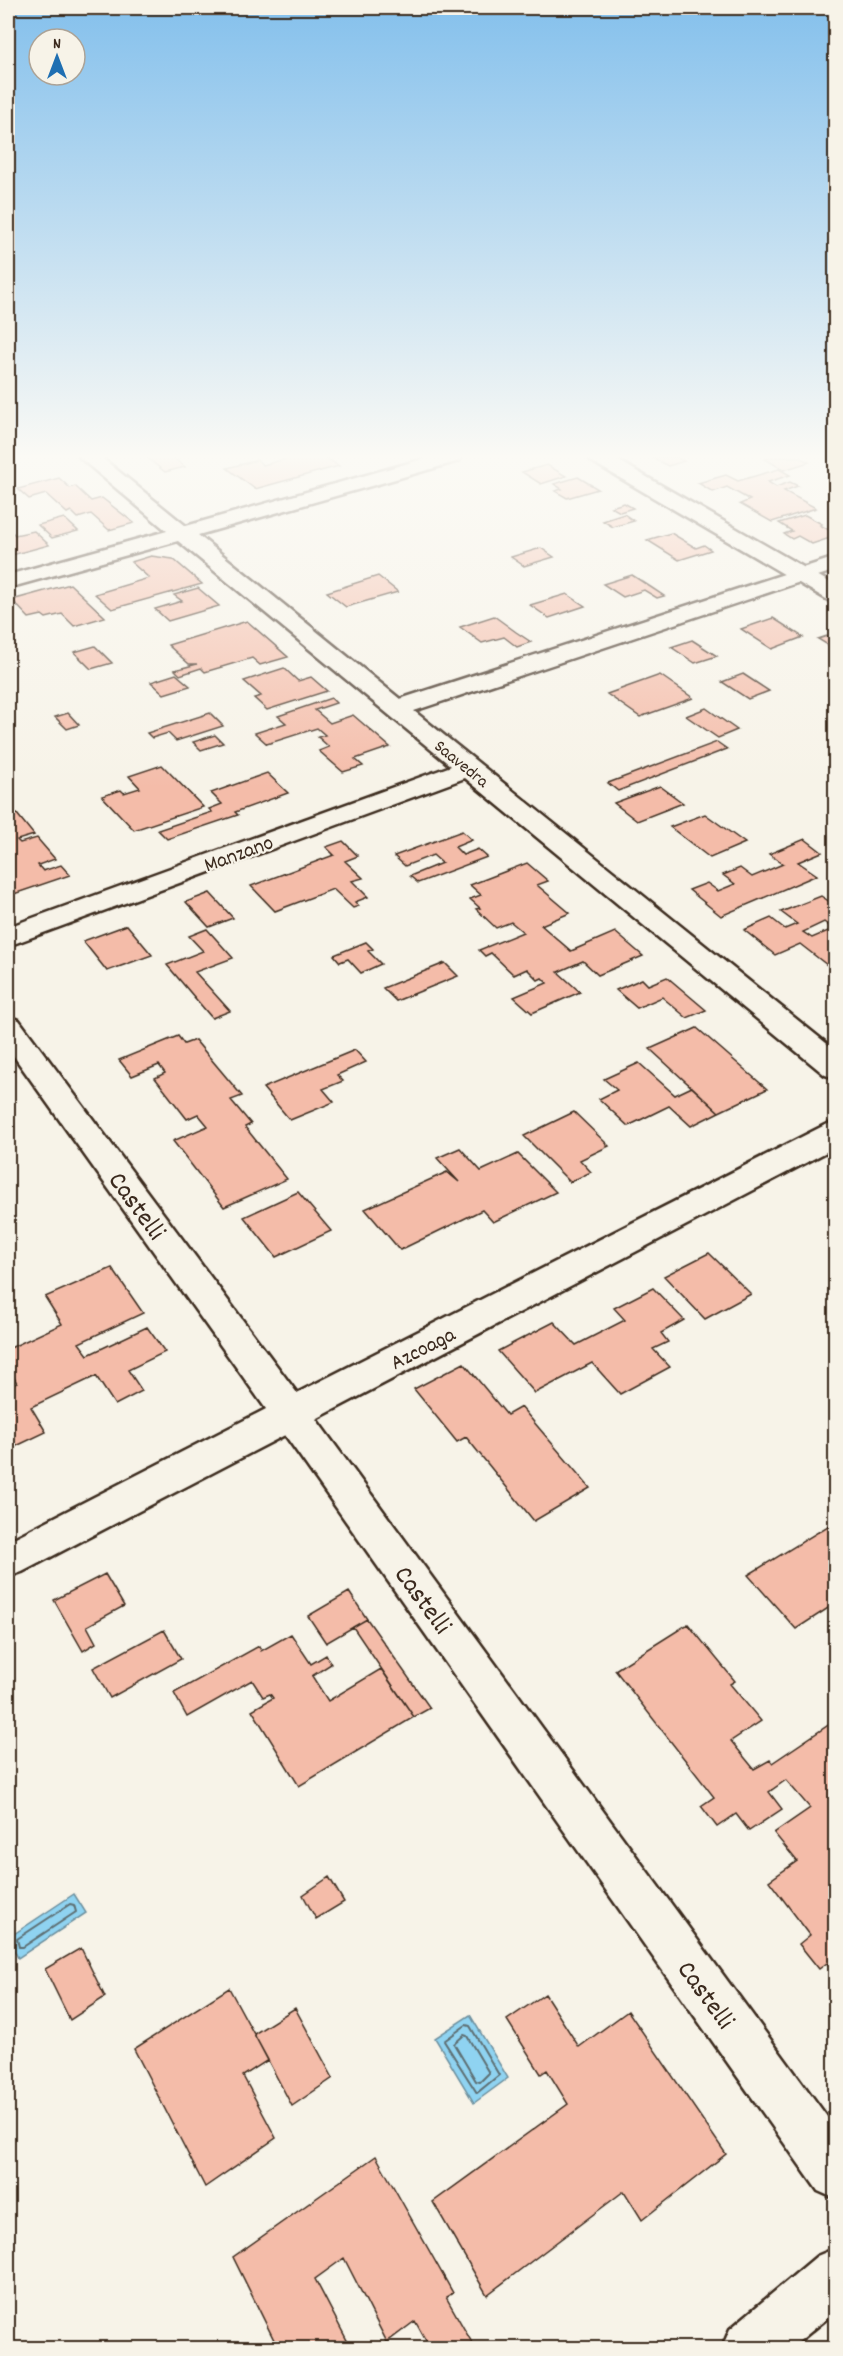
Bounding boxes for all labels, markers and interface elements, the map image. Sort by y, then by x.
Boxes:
north arrow [27,27,87,87]
text: N [53,33,61,56]
street label: Saavedra [428,735,494,795]
street label: Manzano [200,828,278,882]
street label: Castelli [97,1164,174,1250]
street label: Azcoaga [386,1320,462,1380]
street label: Castelli [383,1558,460,1644]
street label: Castelli [666,1953,743,2039]

